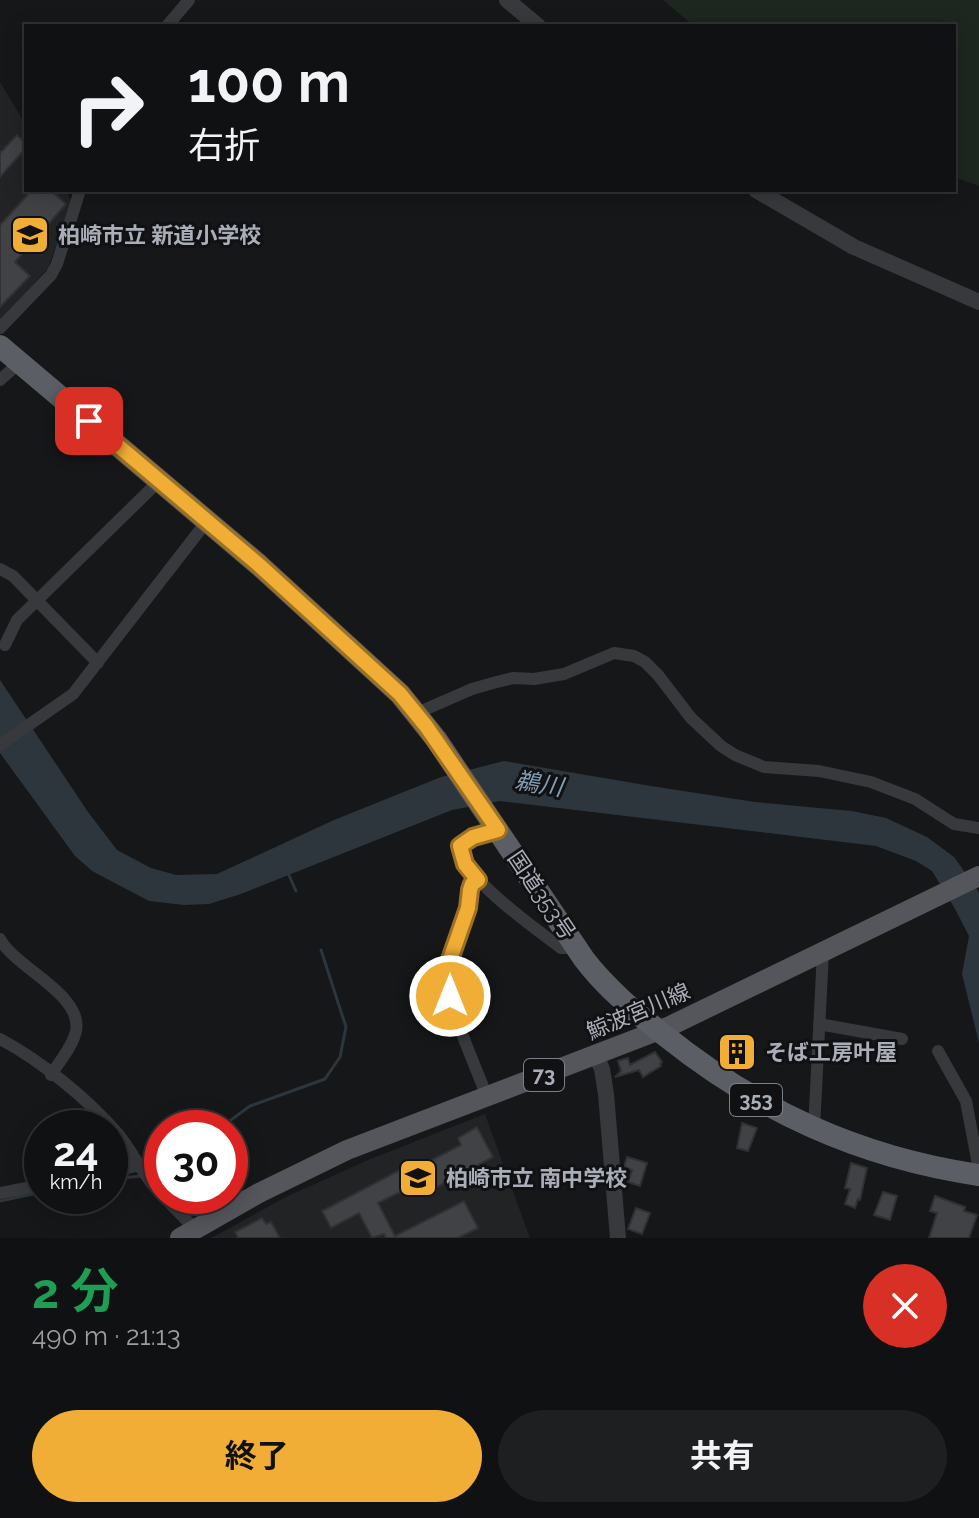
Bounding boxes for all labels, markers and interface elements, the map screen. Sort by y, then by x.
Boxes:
text: 100 m [188,49,350,115]
icon: right [56,56,160,160]
text: 右折 [188,124,260,166]
school or university icon: 柏崎市立 新道小学校 [9,214,51,256]
place label: 柏崎市立 新道小学校 [58,222,261,248]
pin [55,387,123,455]
icon: arrive [67,399,111,443]
water label: 鵜川 [513,765,568,802]
street label: 国道353号 [503,846,581,944]
position arrow [408,954,492,1038]
street label: 鯨波宮川線 [582,978,694,1044]
building icon: そば工房叶屋 [716,1031,758,1073]
place label: そば工房叶屋 [765,1039,897,1065]
road number: 73 [524,1059,564,1091]
road number: 353 [730,1084,782,1116]
speed limit sign: 30 [144,1110,248,1214]
text: 24 [53,1128,99,1175]
school or university icon: 柏崎市立 南中学校 [397,1157,439,1199]
place label: 柏崎市立 南中学校 [446,1165,627,1191]
text: km/h [50,1170,102,1194]
text: 2 分 [32,1263,119,1319]
button: close [863,1264,947,1348]
text: 490 m · 21:13 [32,1321,181,1351]
button: 終了 [32,1410,482,1502]
button: 共有 [498,1410,947,1502]

